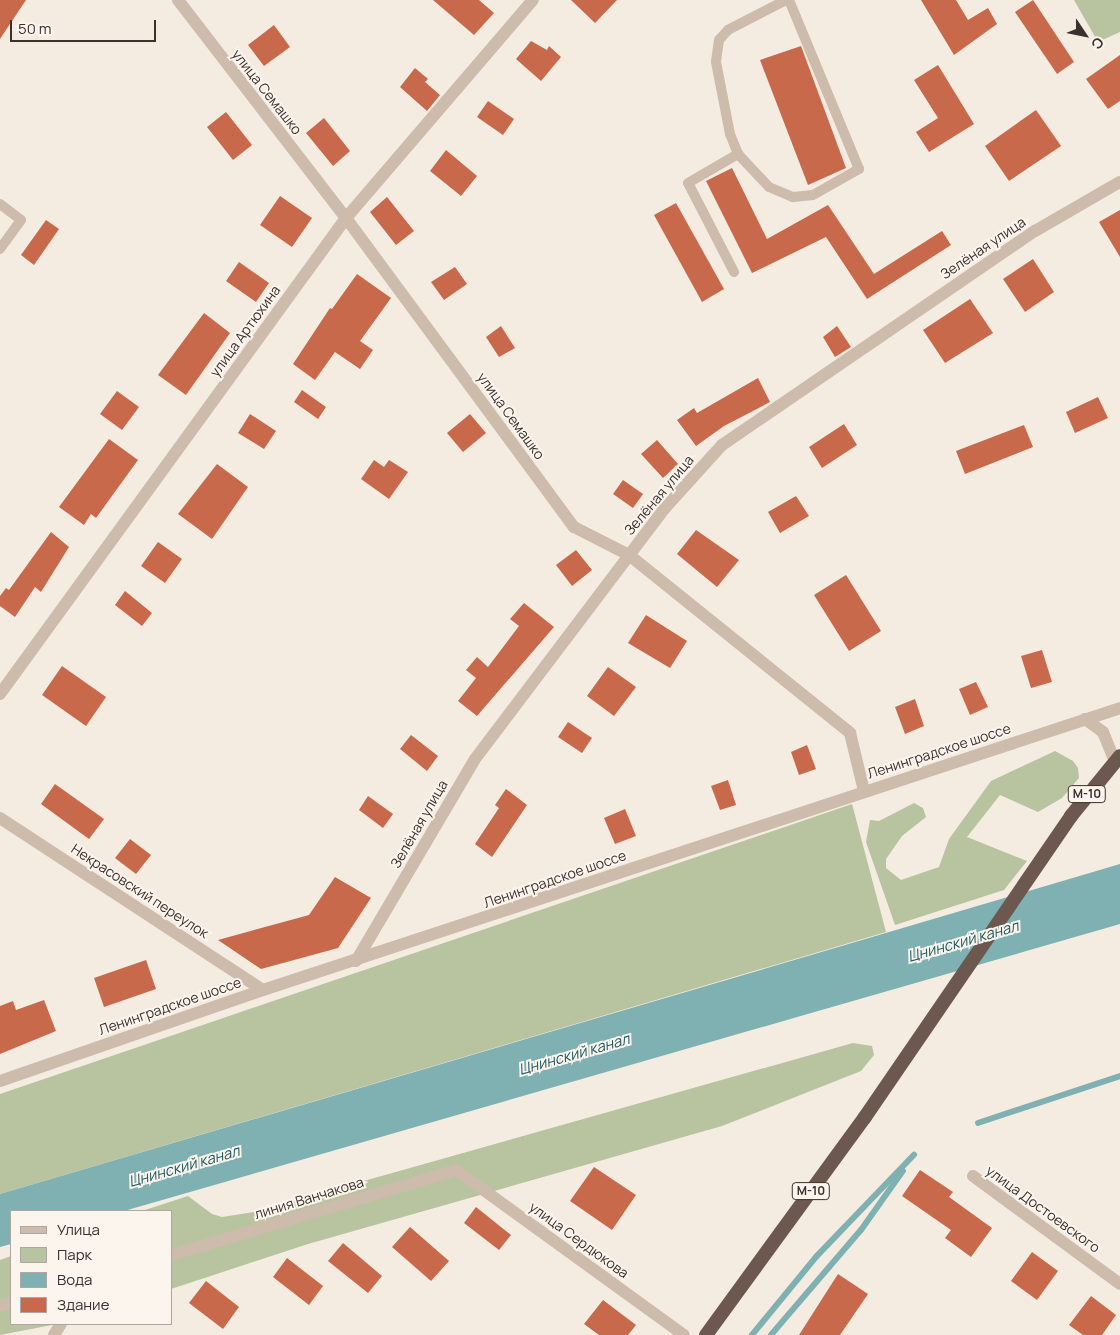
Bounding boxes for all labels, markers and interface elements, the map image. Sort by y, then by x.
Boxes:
scale bar [12,10,159,42]
north arrow [1060,10,1110,60]
text: 50 m [18,18,52,39]
text: С [1087,34,1109,53]
street label: улица Семашко [229,46,305,138]
street label: Зелёная улица [937,213,1029,283]
street label: улица Артюхина [206,282,284,380]
street label: улица Семашко [474,369,548,463]
street label: Зелёная улица [621,452,697,538]
street label: Ленинградское шоссе [865,720,1013,782]
street label: Зелёная улица [387,777,451,871]
road number: М-10 [1067,784,1107,804]
street label: Некрасовский переулок [68,840,212,942]
street label: Ленинградское шоссе [482,847,628,911]
water label: Цнинский канал [906,917,1020,965]
street label: Ленинградское шоссе [97,974,243,1038]
water label: Цнинский канал [517,1030,631,1078]
water label: Цнинский канал [127,1142,241,1190]
street label: улица Достоевского [983,1162,1103,1256]
street label: линия Ванчакова [252,1173,366,1223]
road number: М-10 [791,1182,831,1200]
street label: улица Сердюкова [526,1198,632,1282]
legend [10,1210,172,1325]
text: Улица [57,1219,100,1240]
text: Парк [57,1244,92,1265]
text: Вода [57,1269,92,1290]
text: Здание [57,1294,109,1315]

